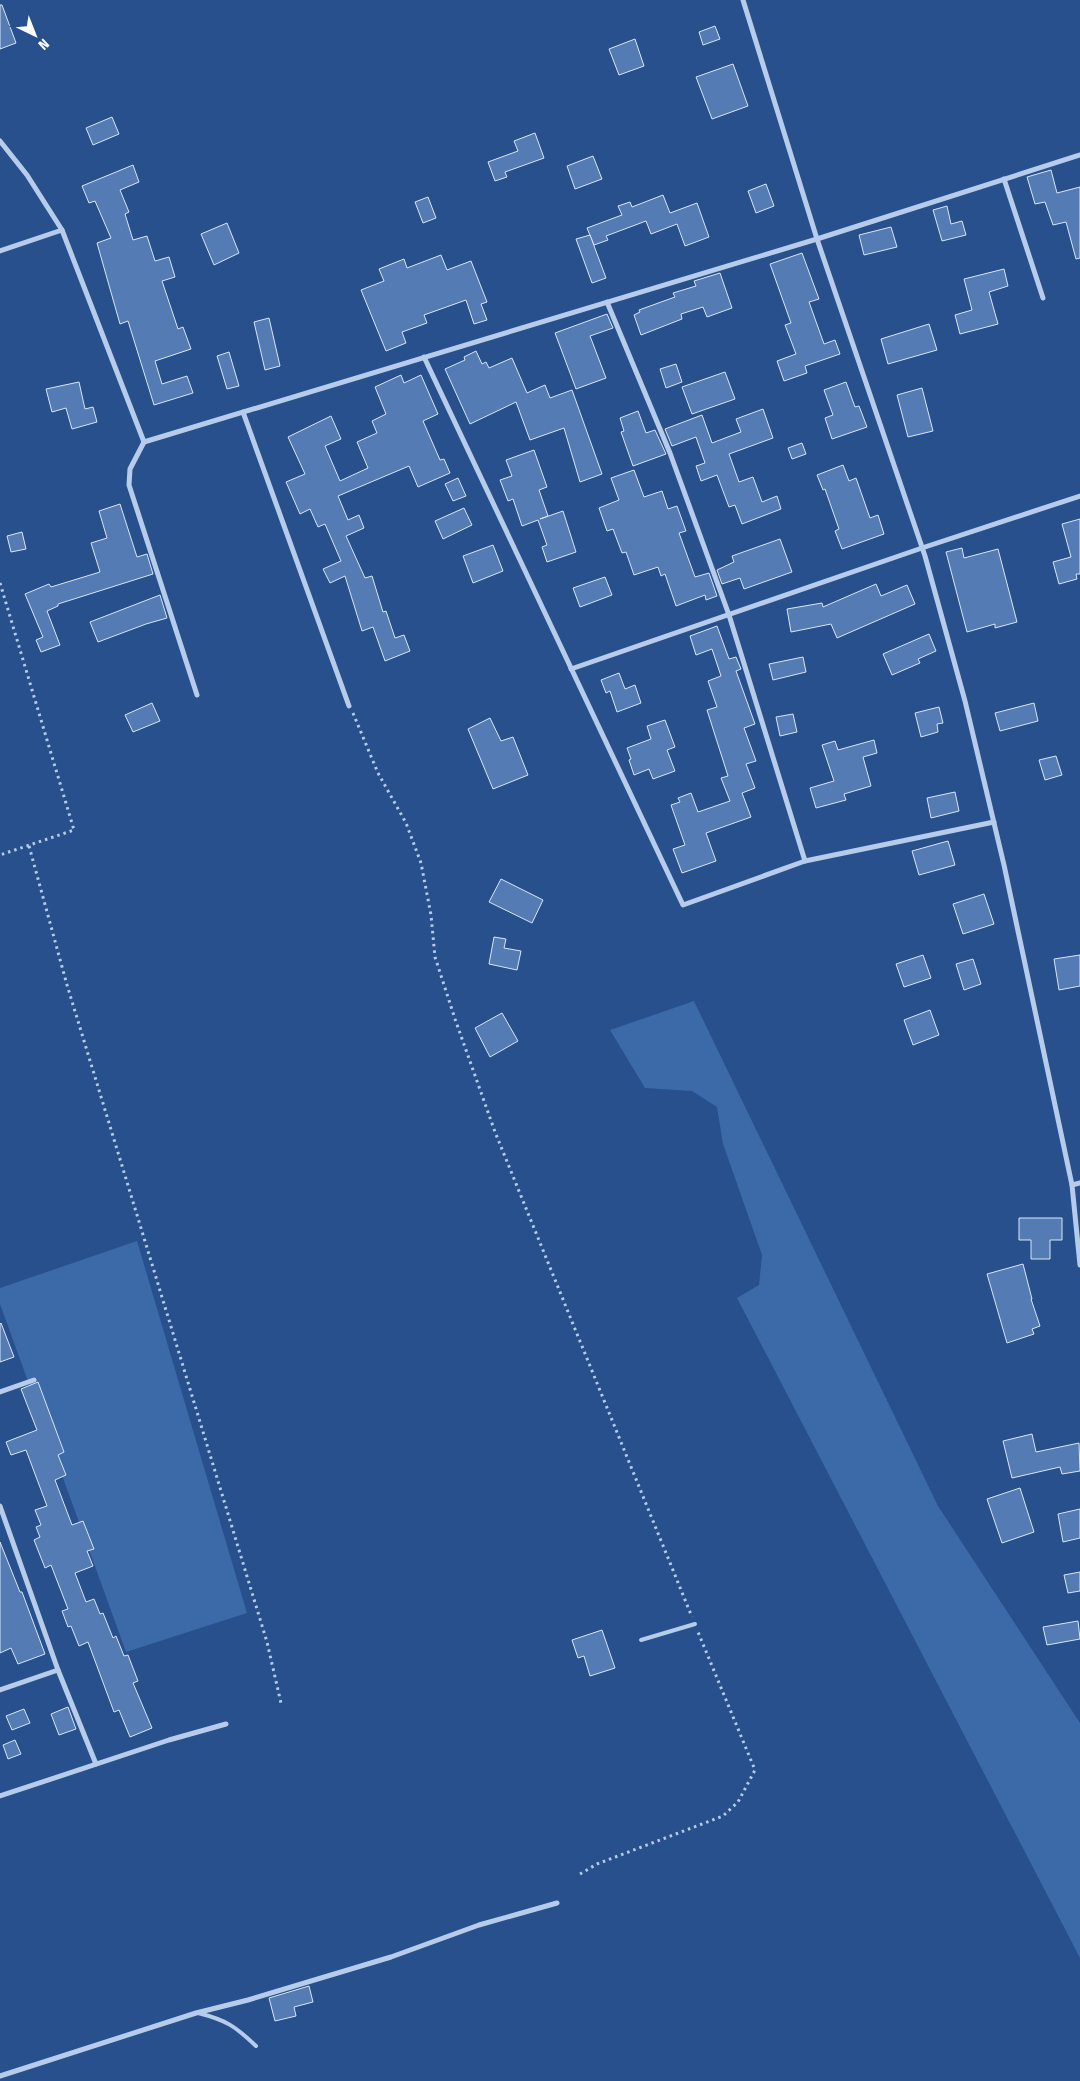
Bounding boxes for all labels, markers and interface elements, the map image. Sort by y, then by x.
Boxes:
north arrow [10,10,60,60]
text: N [35,35,52,53]

